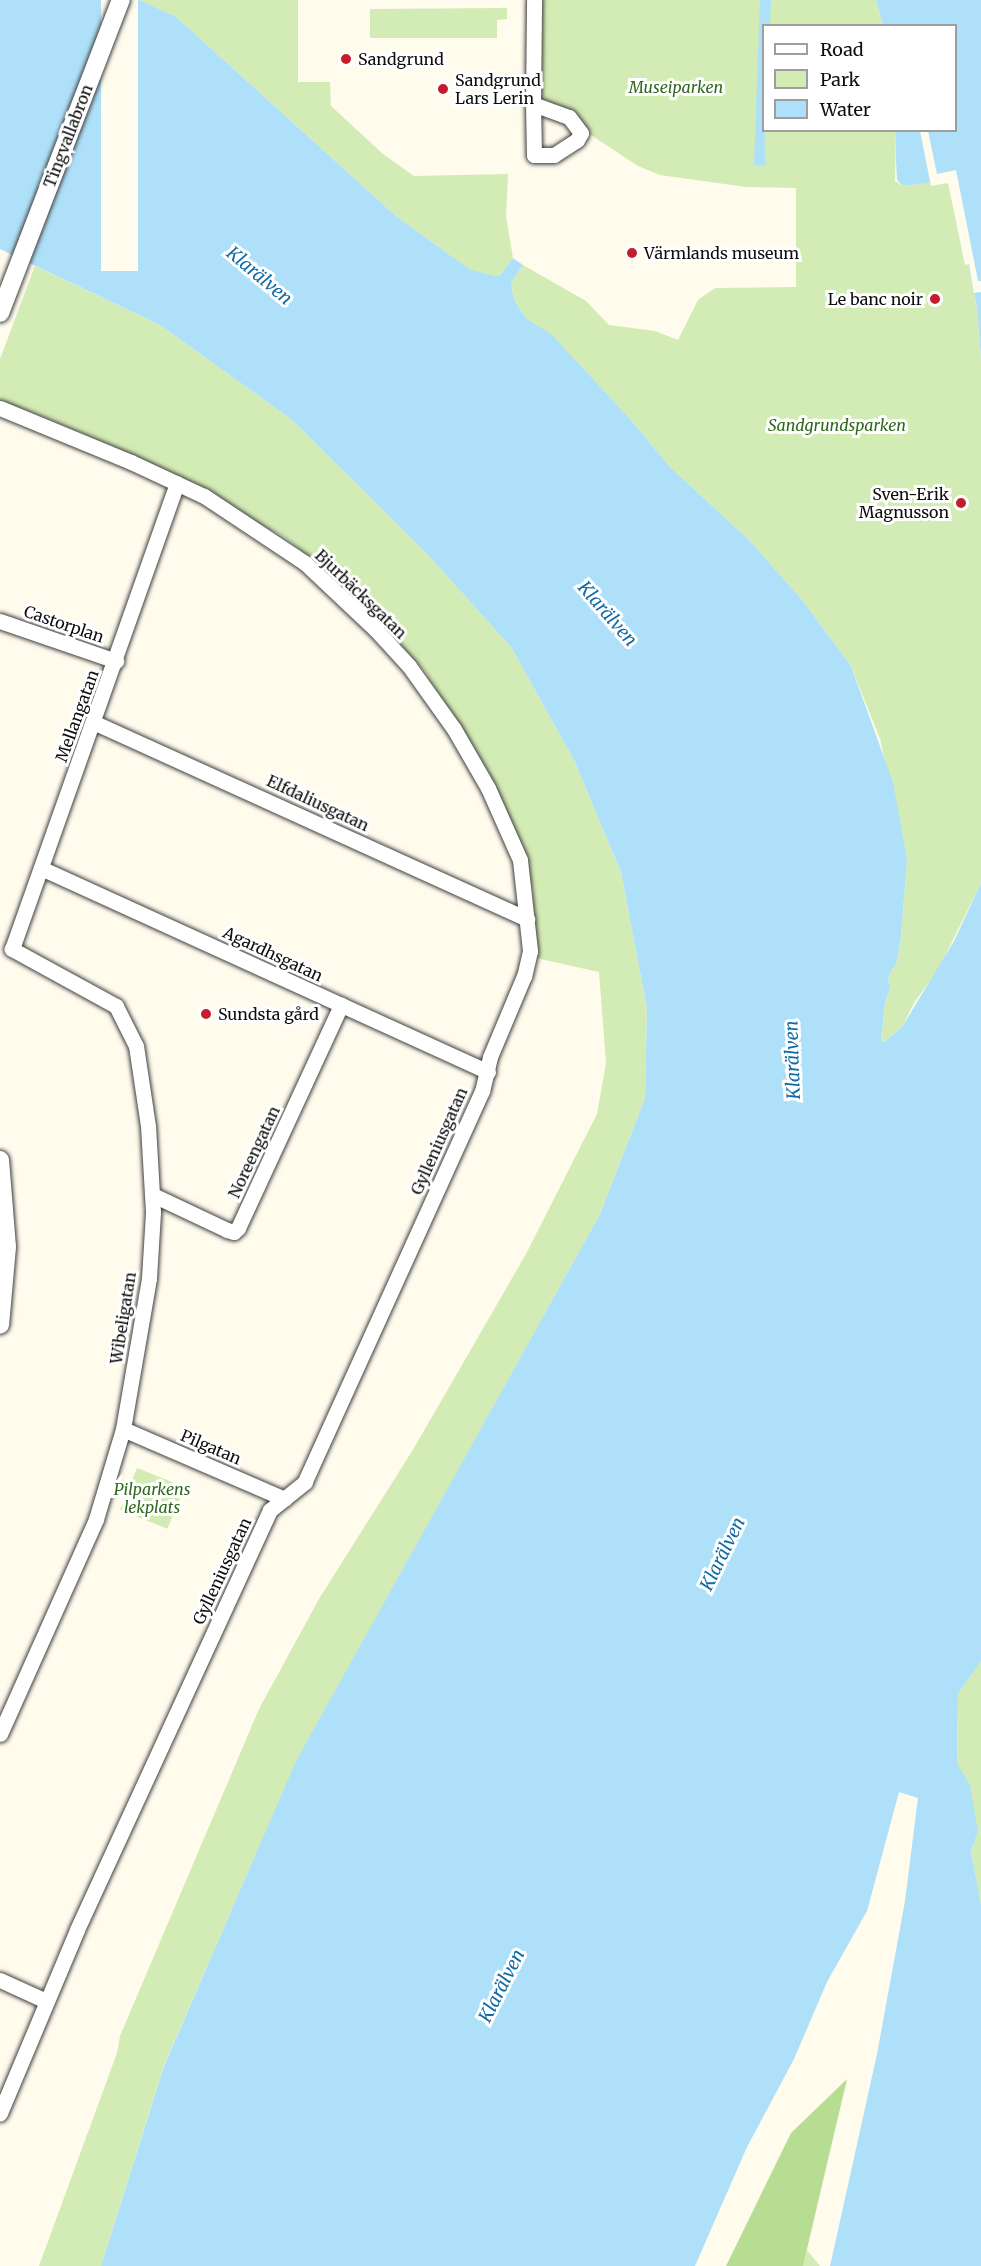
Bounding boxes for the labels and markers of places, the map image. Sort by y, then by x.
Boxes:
place label: Sandgrund [358,49,444,69]
marker: Sandgrund [339,52,353,66]
place label: Sandgrund Lars Lerin [455,70,541,108]
marker: Sandgrund Lars Lerin [436,82,450,96]
place label: Värmlands museum [644,243,799,263]
marker: Värmlands museum [625,246,639,260]
place label: Le banc noir [828,289,923,309]
marker: Le banc noir [928,292,942,306]
place label: Sven-Erik Magnusson [859,484,949,522]
marker: Sven-Erik Magnusson [954,496,968,510]
place label: Sundsta gård [218,1004,319,1024]
marker: Sundsta gård [199,1007,213,1021]

